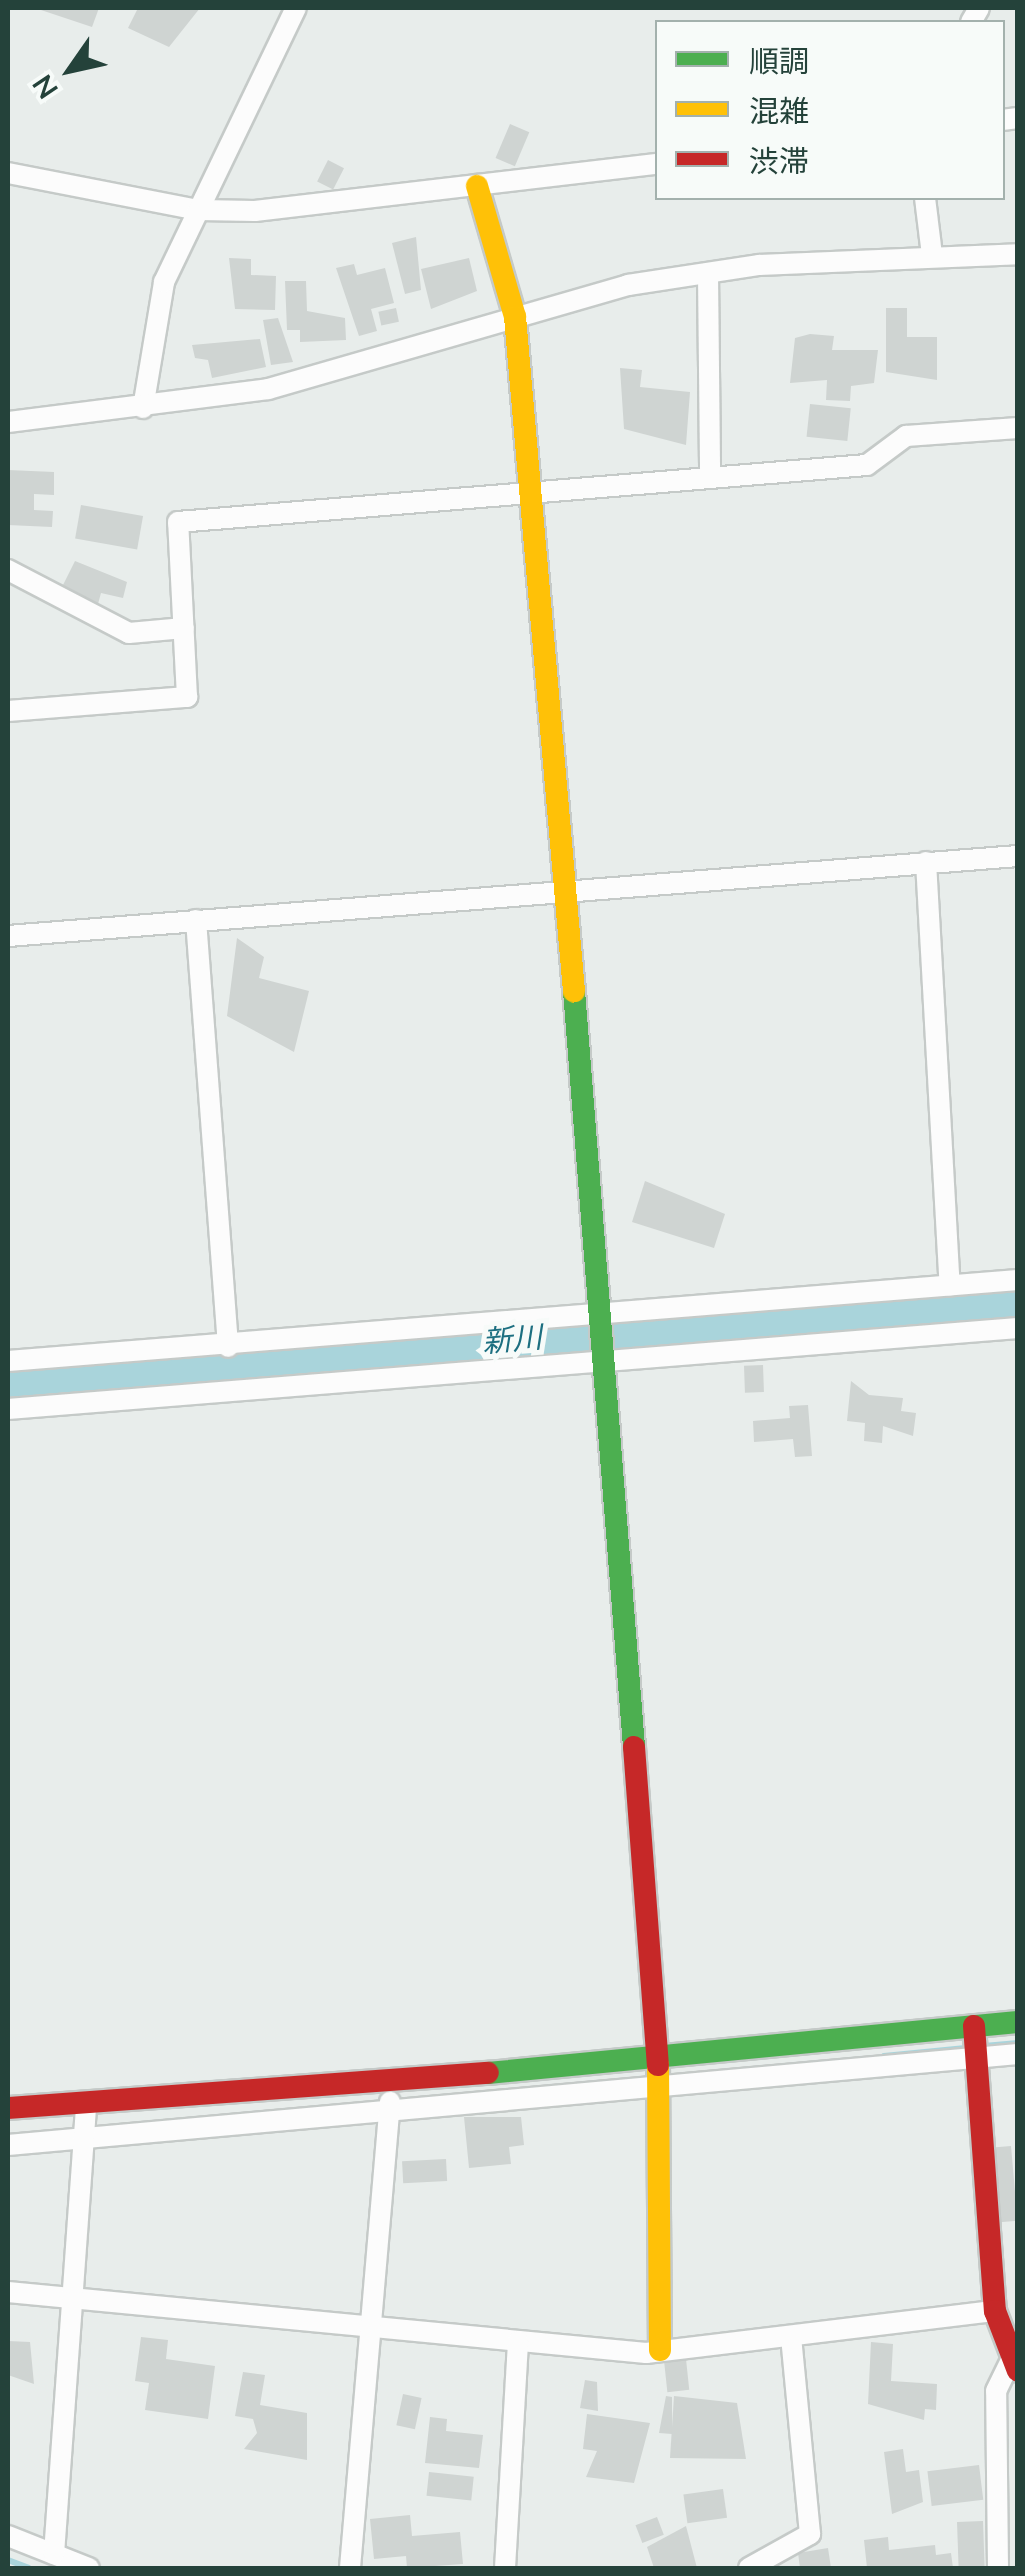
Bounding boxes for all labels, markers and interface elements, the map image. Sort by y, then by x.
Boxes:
north arrow [20,20,120,120]
legend [655,20,1005,200]
text: 順調 [749,42,809,80]
text: N [24,69,65,106]
text: 混雑 [749,92,809,130]
text: 渋滞 [749,142,809,180]
water label: 新川 [481,1318,543,1360]

